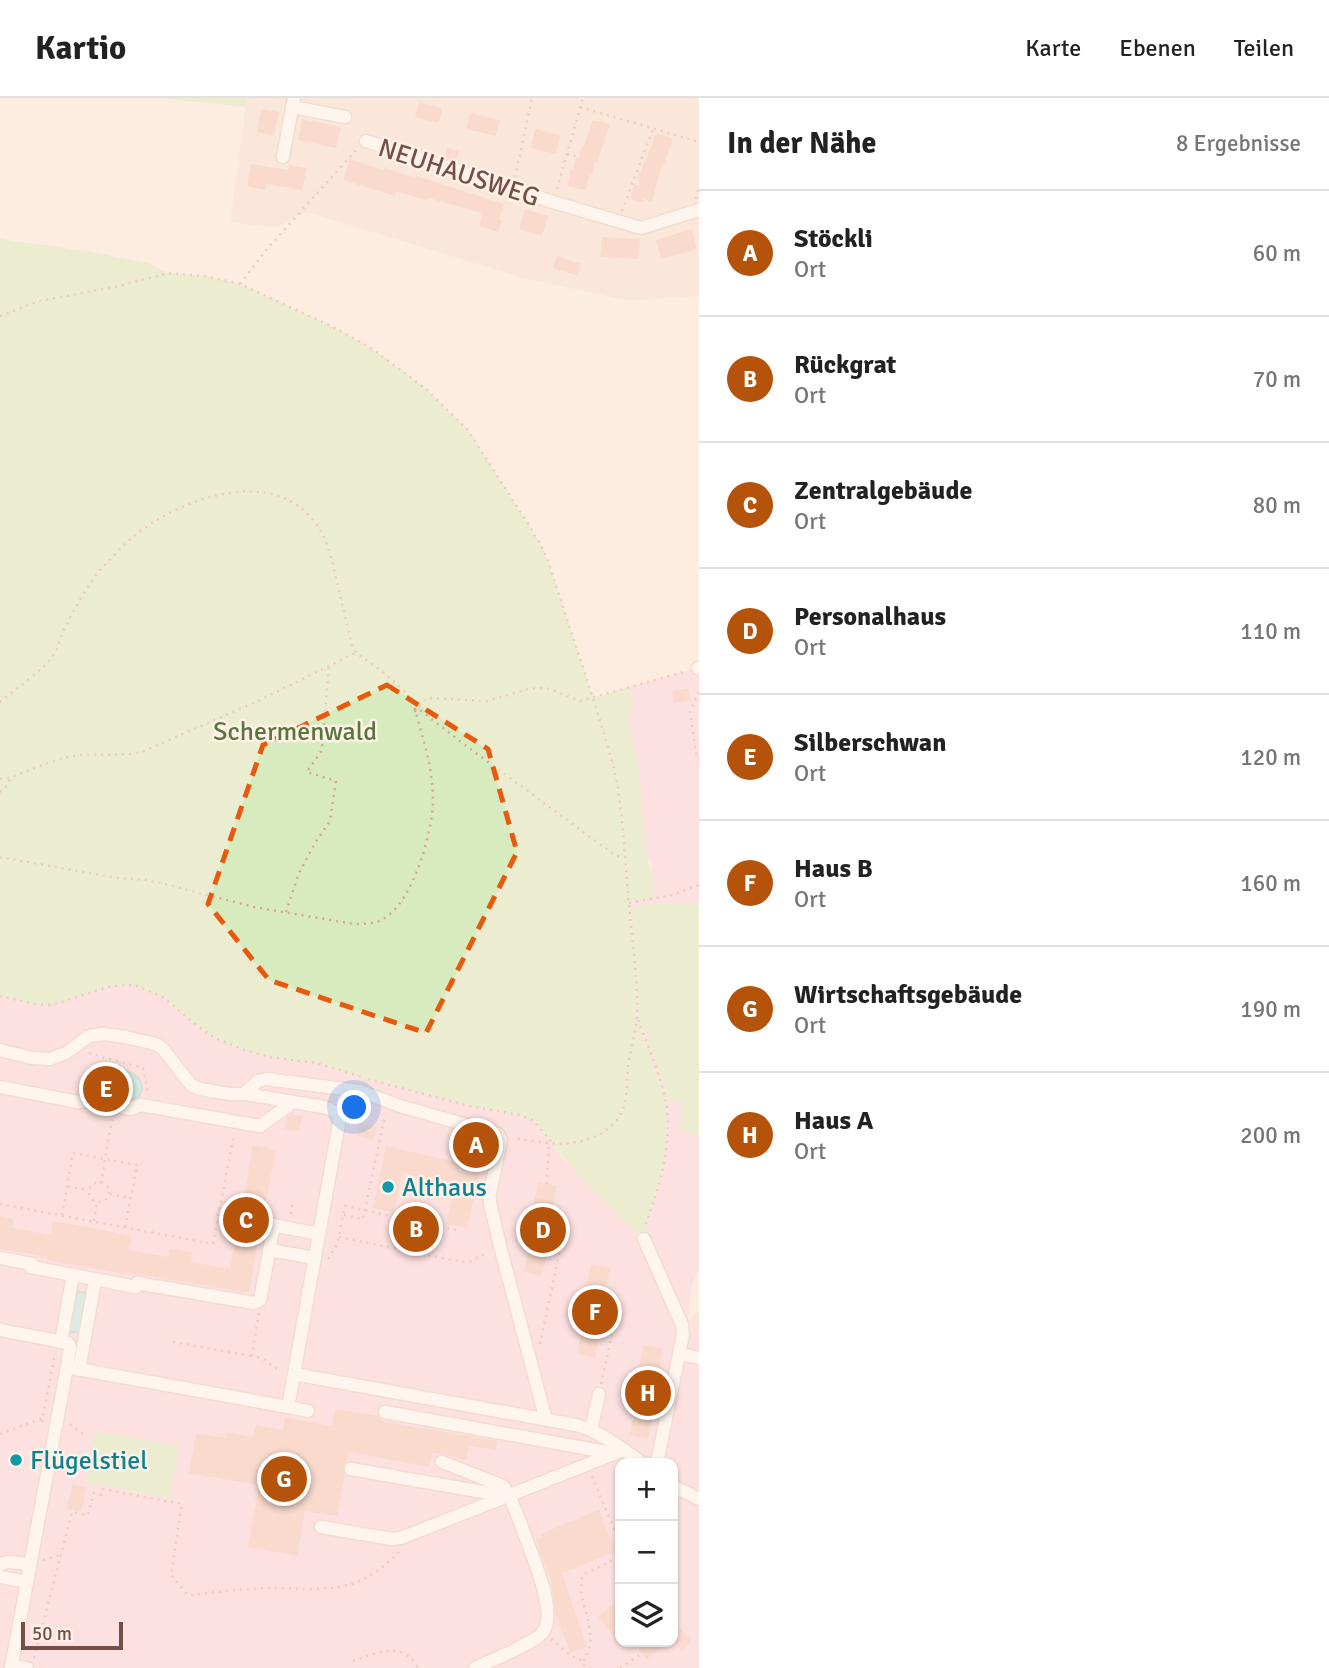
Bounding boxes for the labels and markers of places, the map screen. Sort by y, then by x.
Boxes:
pin: E [83,1063,129,1115]
pin: A [453,1119,499,1171]
place label: Althaus [402,1172,487,1204]
marker: Althaus [380,1179,396,1195]
pin: C [223,1194,269,1246]
pin: B [393,1203,439,1255]
pin: D [520,1204,566,1256]
pin: F [572,1286,618,1338]
pin: H [625,1367,671,1419]
place label: Flügelstiel [30,1445,148,1477]
marker: Flügelstiel [8,1452,24,1468]
pin: G [261,1453,307,1505]

